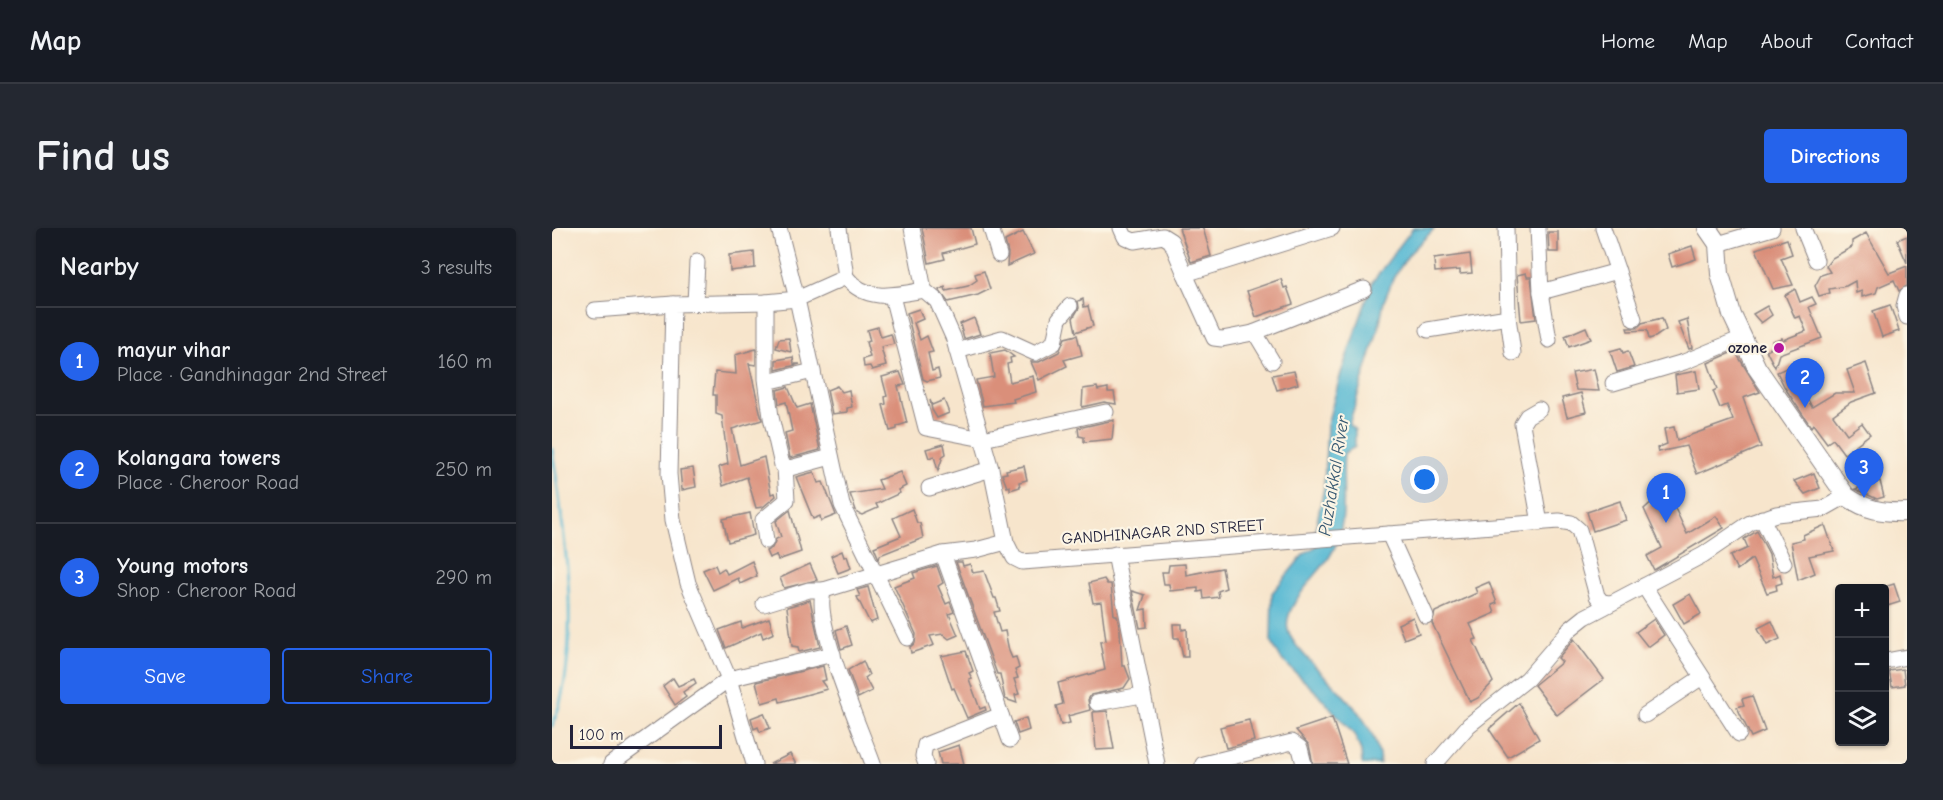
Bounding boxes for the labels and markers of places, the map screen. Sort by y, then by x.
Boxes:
place label: ozone [1728,339,1767,357]
marker: ozone [1772,341,1786,355]
pin: 2 [1786,358,1824,408]
pin: 3 [1844,448,1884,498]
pin: 1 [1646,474,1686,523]

